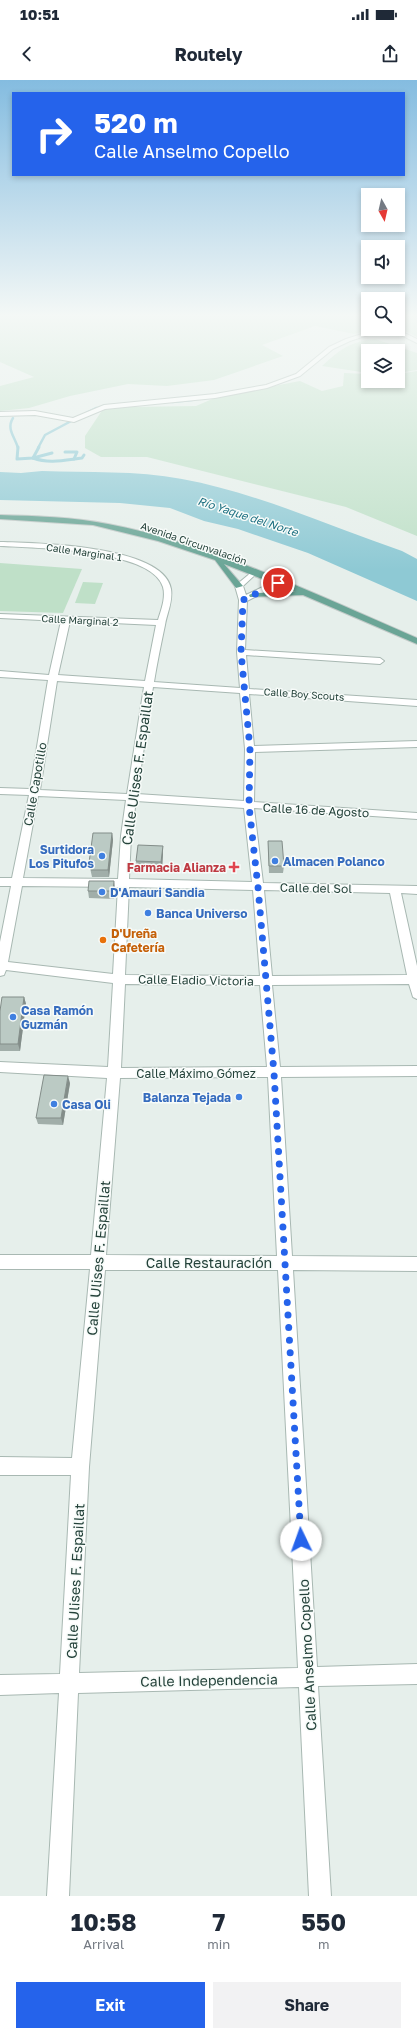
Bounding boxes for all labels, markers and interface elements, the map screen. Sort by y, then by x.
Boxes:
text: 10:51 [20,5,59,23]
icon: back [16,43,38,65]
text: Routely [174,43,243,65]
icon: share [379,43,401,65]
text: 520 m [94,106,178,139]
icon: right [28,108,80,160]
text: Calle Anselmo Copello [94,140,289,162]
north arrow [361,188,405,232]
map controls [361,188,405,388]
button: sound [361,240,405,284]
button: search [361,292,405,336]
button: layers [361,344,405,388]
water label: Río Yaque del Norte [196,494,301,540]
street label: Avenida Circunvalación [139,519,249,567]
street label: Calle Marginal 1 [45,541,123,563]
pin [261,566,295,600]
icon: arrive [267,572,289,594]
street label: Calle Marginal 2 [41,612,119,628]
street label: Calle Boy Scouts [263,685,345,703]
street label: Calle Ulises F. Espaillat [118,690,156,846]
street label: Calle Capotillo [20,741,50,827]
street label: Calle 16 de Agosto [262,800,370,820]
place label: Surtidora Los Pitufos [29,842,94,871]
marker: Surtidora Los Pitufos [97,851,107,861]
place label: Almacen Polanco [283,854,385,869]
marker: Almacen Polanco [270,856,280,866]
place label: Farmacia Alianza [127,860,226,875]
marker: Farmacia Alianza [229,862,239,872]
street label: Calle del Sol [280,880,352,896]
place label: D'Amauri Sandia [110,885,205,900]
marker: D'Amauri Sandia [97,887,107,897]
place label: Banca Universo [156,906,248,921]
marker: Banca Universo [143,908,153,918]
place label: D'Ureña Cafetería [111,926,165,955]
marker: D'Ureña Cafetería [98,935,108,945]
street label: Calle Eladio Victoria [138,971,254,989]
place label: Casa Ramón Guzmán [21,1003,93,1032]
marker: Casa Ramón Guzmán [8,1012,18,1022]
street label: Calle Máximo Gómez [136,1066,256,1081]
place label: Balanza Tejada [143,1090,231,1105]
marker: Balanza Tejada [234,1092,244,1102]
place label: Casa Oli [62,1097,111,1112]
marker: Casa Oli [49,1099,59,1109]
street label: Calle Ulises F. Espaillat [83,1180,113,1336]
street label: Calle Restauración [146,1254,272,1271]
street label: Calle Ulises F. Espaillat [62,1503,88,1659]
position arrow [280,1519,322,1561]
street label: Calle Anselmo Copello [295,1579,319,1731]
street label: Calle Independencia [140,1670,278,1690]
text: 10:58 [71,1907,137,1936]
text: 7 [212,1907,225,1936]
text: 550 [301,1907,346,1936]
text: Arrival [83,1936,124,1952]
text: min [207,1936,230,1952]
text: m [318,1936,329,1952]
button: Exit [16,1982,205,2028]
button: Share [213,1982,401,2028]

